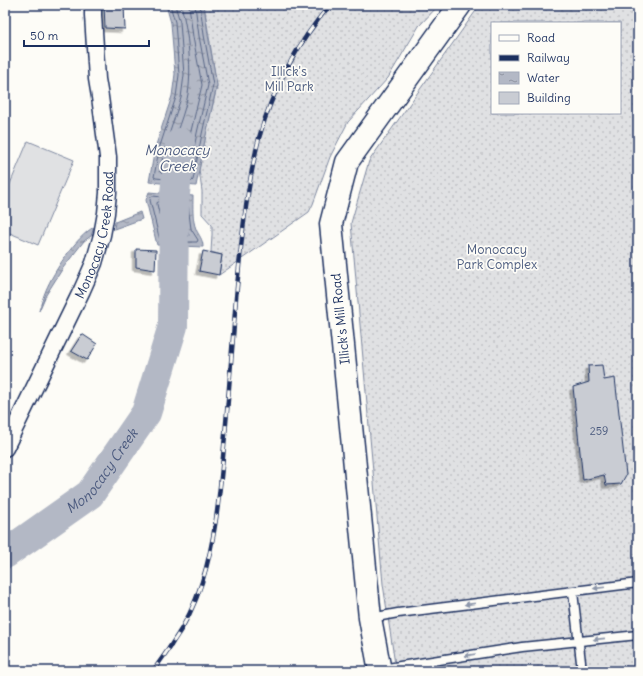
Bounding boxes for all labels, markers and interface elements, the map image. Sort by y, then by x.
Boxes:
scale bar [24,22,149,48]
legend [491,22,621,114]
text: 50 m [30,28,59,43]
text: Road [527,30,555,45]
text: Railway [527,50,570,65]
park label: Illick's Mill Park [264,63,314,95]
text: Water [527,70,560,85]
text: Building [527,90,571,105]
water label: Monocacy Creek [144,141,211,175]
street label: Monocacy Creek Road [71,171,117,302]
park label: Monocacy Park Complex [457,241,538,273]
street label: Illick's Mill Road [327,272,354,365]
water label: Monocacy Creek [62,424,142,517]
house number: 259 [590,424,608,438]
one-way arrow [593,585,605,592]
one-way arrow [464,601,476,608]
one-way arrow [593,635,605,642]
one-way arrow [464,652,476,658]

